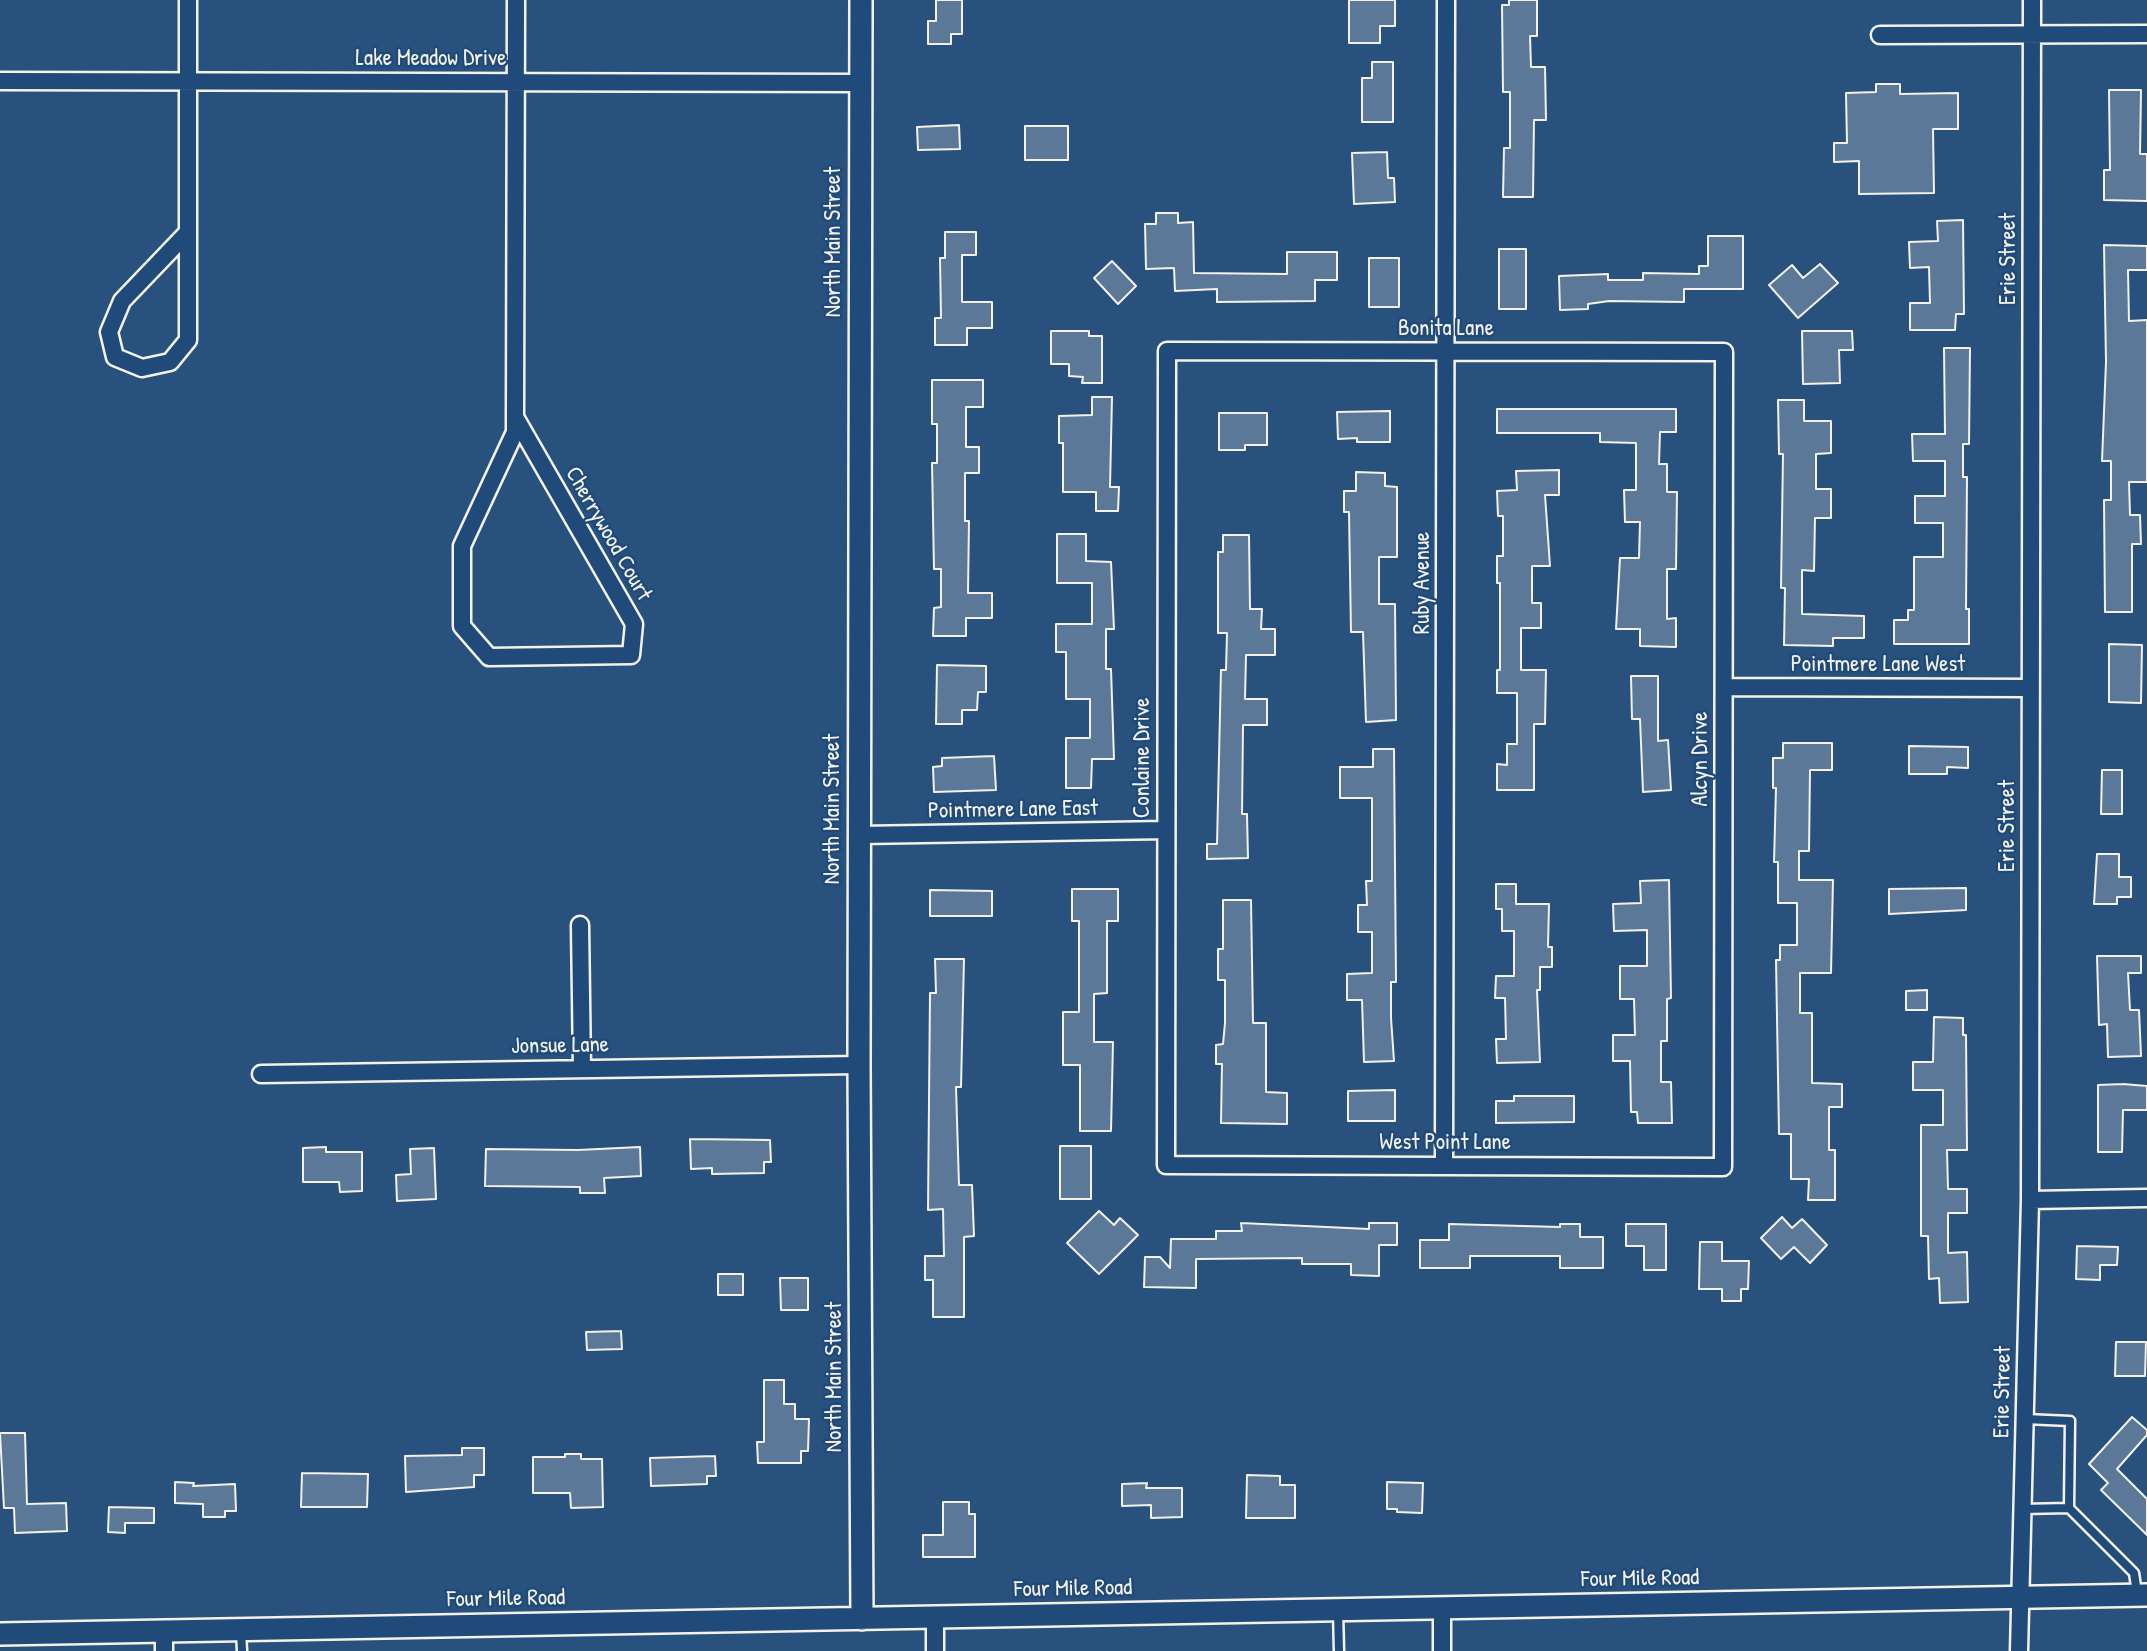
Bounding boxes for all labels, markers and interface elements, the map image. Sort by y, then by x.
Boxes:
street label: Lake Meadow Drive [356,45,506,73]
street label: North Main Street [820,167,848,317]
street label: Erie Street [1995,213,2023,305]
street label: Bonita Lane [1398,315,1494,343]
street label: Cherrywood Court [559,462,657,606]
street label: Ruby Avenue [1409,532,1437,634]
street label: Pointmere Lane West [1791,651,1965,679]
street label: Conlaine Drive [1129,698,1157,818]
street label: Alcyn Drive [1687,712,1715,806]
street label: North Main Street [819,734,847,884]
street label: Erie Street [1994,780,2022,872]
street label: Pointmere Lane East [928,795,1098,825]
street label: Jonsue Lane [511,1031,609,1061]
street label: West Point Lane [1379,1129,1511,1157]
street label: North Main Street [821,1302,849,1452]
street label: Erie Street [1988,1346,2018,1438]
street label: Four Mile Road [1581,1564,1699,1594]
street label: Four Mile Road [1014,1574,1132,1604]
street label: Four Mile Road [447,1584,565,1614]

